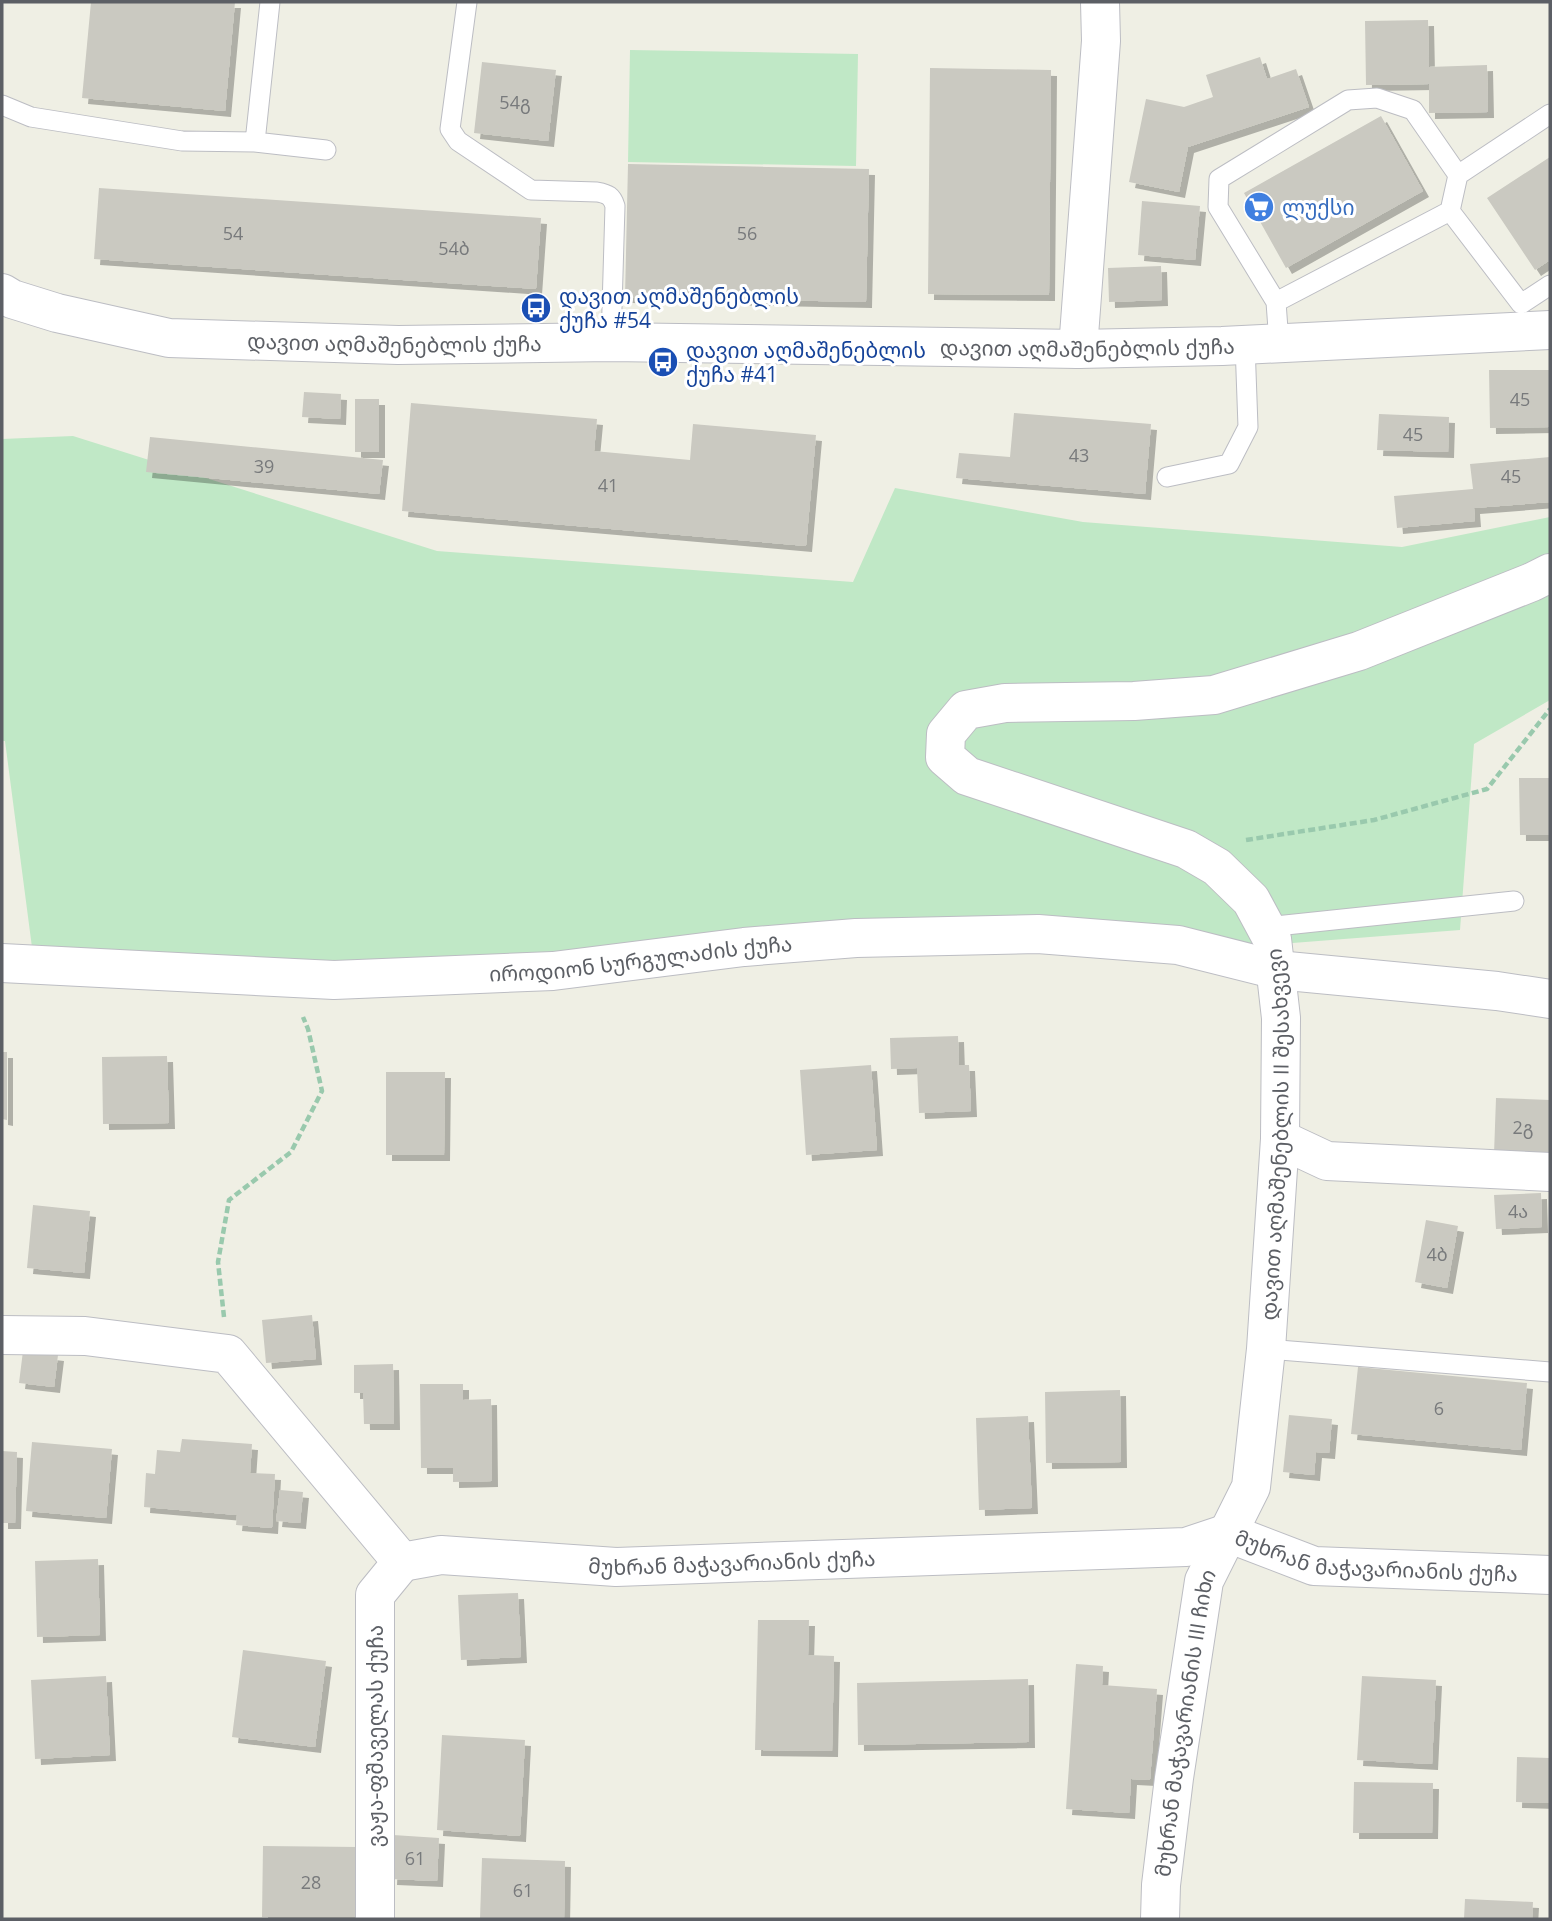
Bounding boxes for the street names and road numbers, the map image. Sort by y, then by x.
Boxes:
street label: დავით აღმაშენებლის ქუჩა [247,326,542,359]
street label: დავით აღმაშენებლის ქუჩა [940,331,1235,363]
street label: იროდიონ სურგულაძის ქუჩა [488,929,793,988]
street label: დავით აღმაშენებლის II შესახვევი [1254,947,1295,1321]
street label: მუხრან მაჭავარიანის ქუჩა [1231,1523,1518,1588]
street label: მუხრან მაჭავარიანის ქუჩა [587,1544,876,1581]
street label: მუხრან მაჭავარიანის III ჩიხი [1148,1564,1222,1878]
street label: ვაჟა-ფშაველას ქუჩა [361,1625,389,1847]

